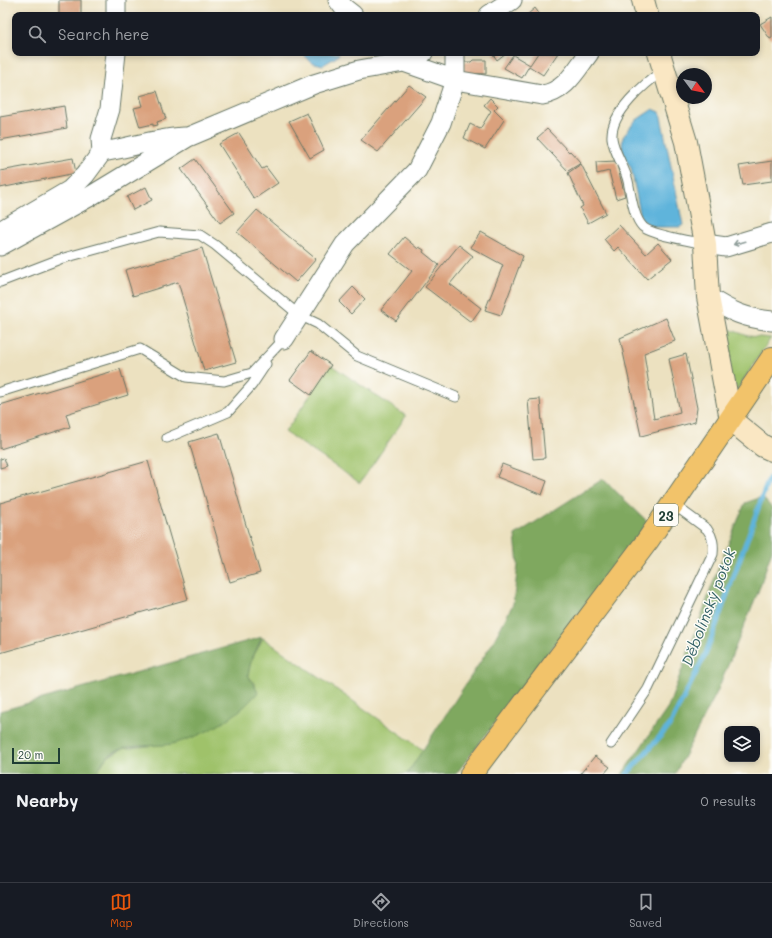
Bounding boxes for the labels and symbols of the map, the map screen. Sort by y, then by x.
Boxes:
north arrow [676,68,712,104]
one-way arrow [732,240,745,247]
road number: 23 [654,504,678,526]
water label: Děbolínský potok [676,544,740,669]
scale bar [12,746,60,765]

